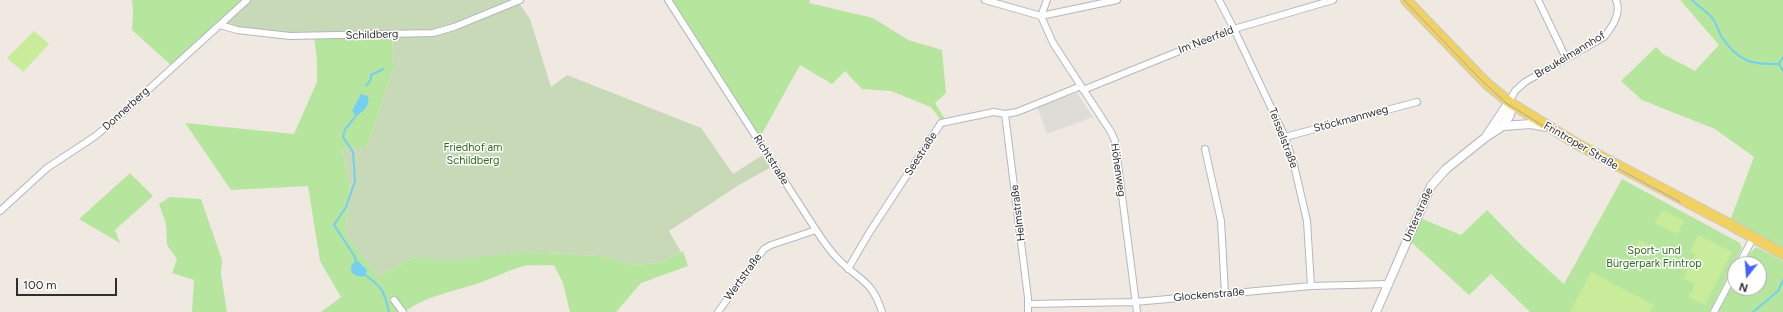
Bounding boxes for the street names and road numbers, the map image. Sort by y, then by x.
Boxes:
street label: Im Neerfeld [1176,23,1236,57]
street label: Schildberg [345,27,399,43]
street label: Breukelmannhof [1532,29,1608,81]
street label: Donnerberg [100,84,152,134]
street label: Stöckmannweg [1312,103,1390,135]
street label: Teisselstraße [1265,106,1301,170]
street label: Frintroper Straße [1541,119,1621,173]
street label: Seestraße [902,130,940,178]
street label: Richtstraße [750,133,792,187]
street label: Höhenweg [1108,142,1128,198]
street label: Helmstraße [1008,184,1028,242]
street label: Unterstraße [1400,186,1436,244]
street label: Wertstraße [722,251,764,303]
street label: Glockenstraße [1173,285,1245,305]

